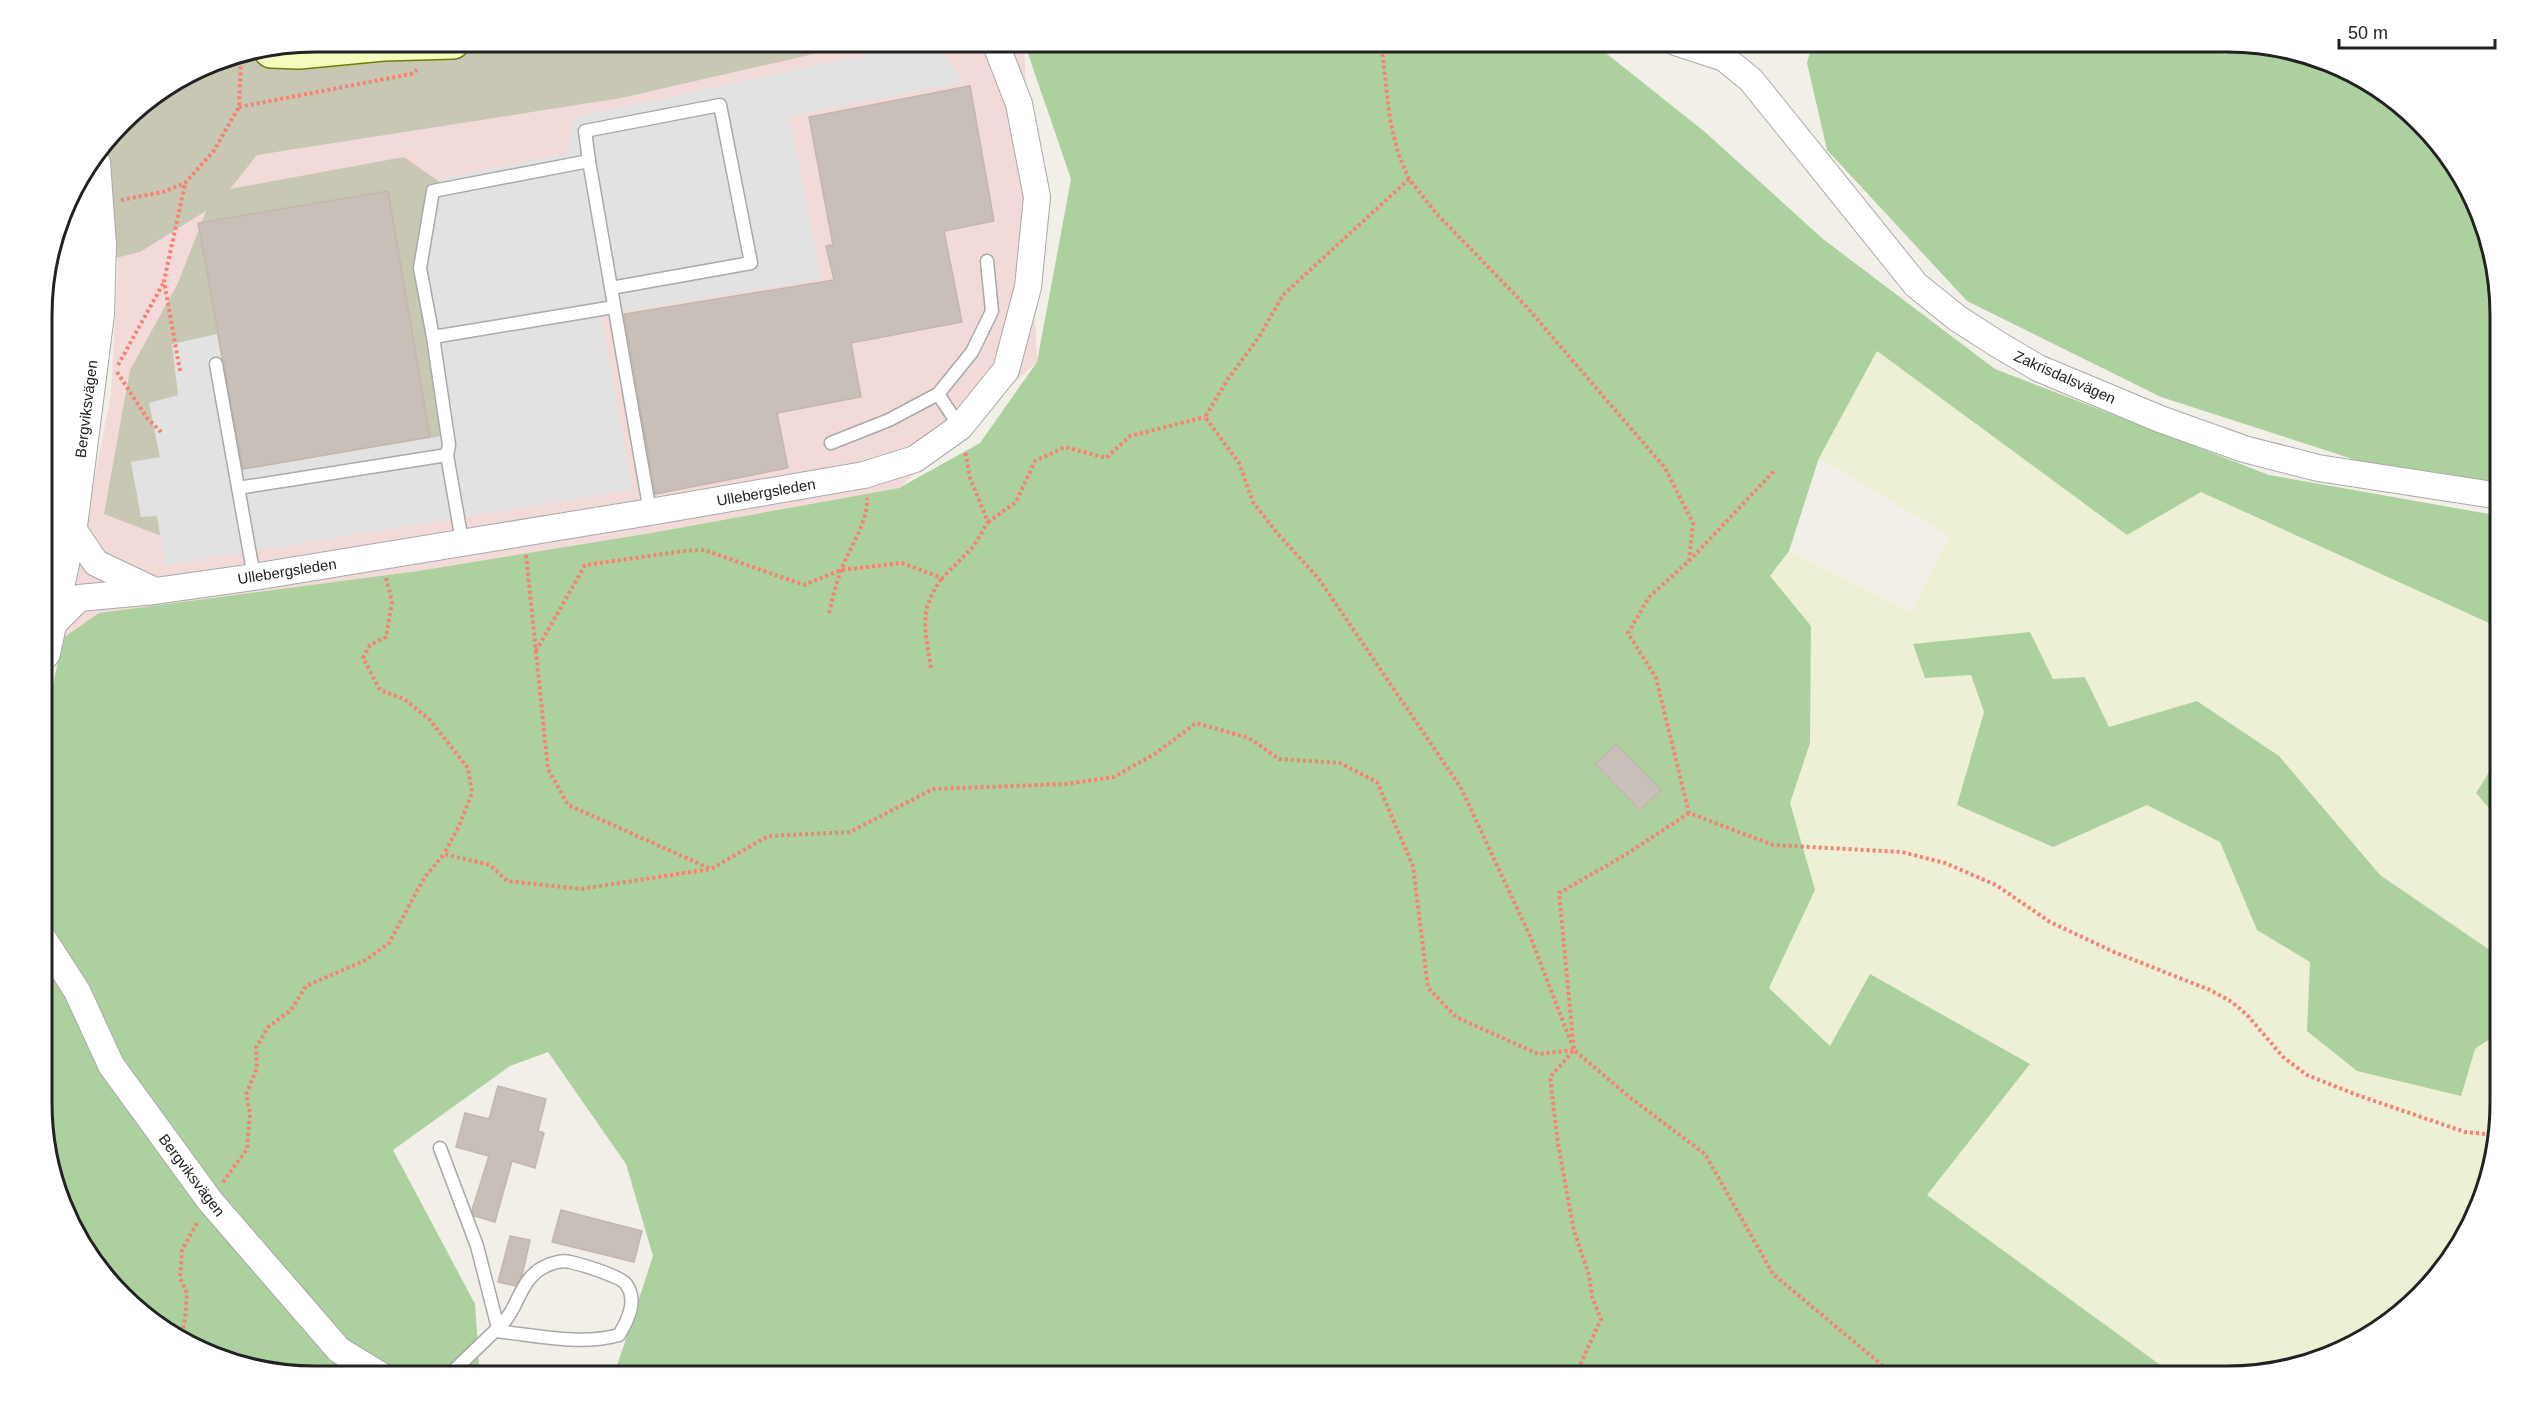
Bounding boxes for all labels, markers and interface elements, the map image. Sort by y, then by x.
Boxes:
scale bar [2339,12,2495,50]
text: 50 m [2348,23,2388,43]
street label: Zakrisdalsvägen [2012,347,2118,407]
street label: Bergviksvägen [72,359,100,459]
street label: Ullebergsleden [715,475,817,509]
street label: Ullebergsleden [236,555,338,587]
street label: Bergviksvägen [156,1131,228,1219]

